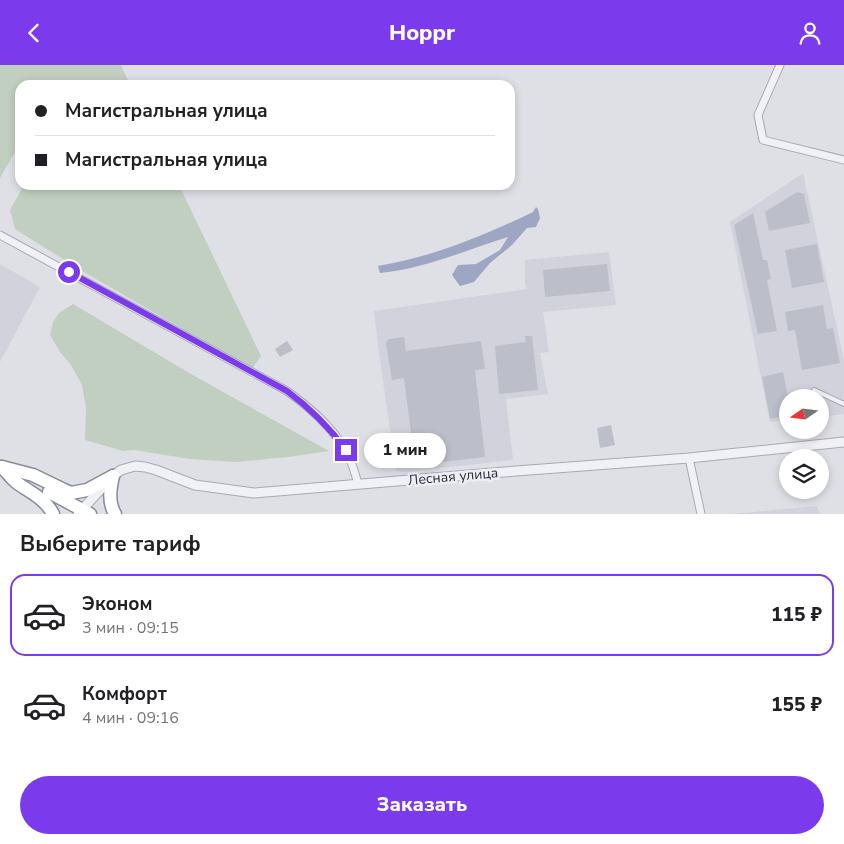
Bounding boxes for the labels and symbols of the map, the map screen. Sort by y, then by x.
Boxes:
route start [58,261,80,283]
north arrow [779,389,829,439]
callout: 1 мин [364,433,446,467]
route end [335,439,357,461]
street label: Лесная улица [407,463,499,490]

